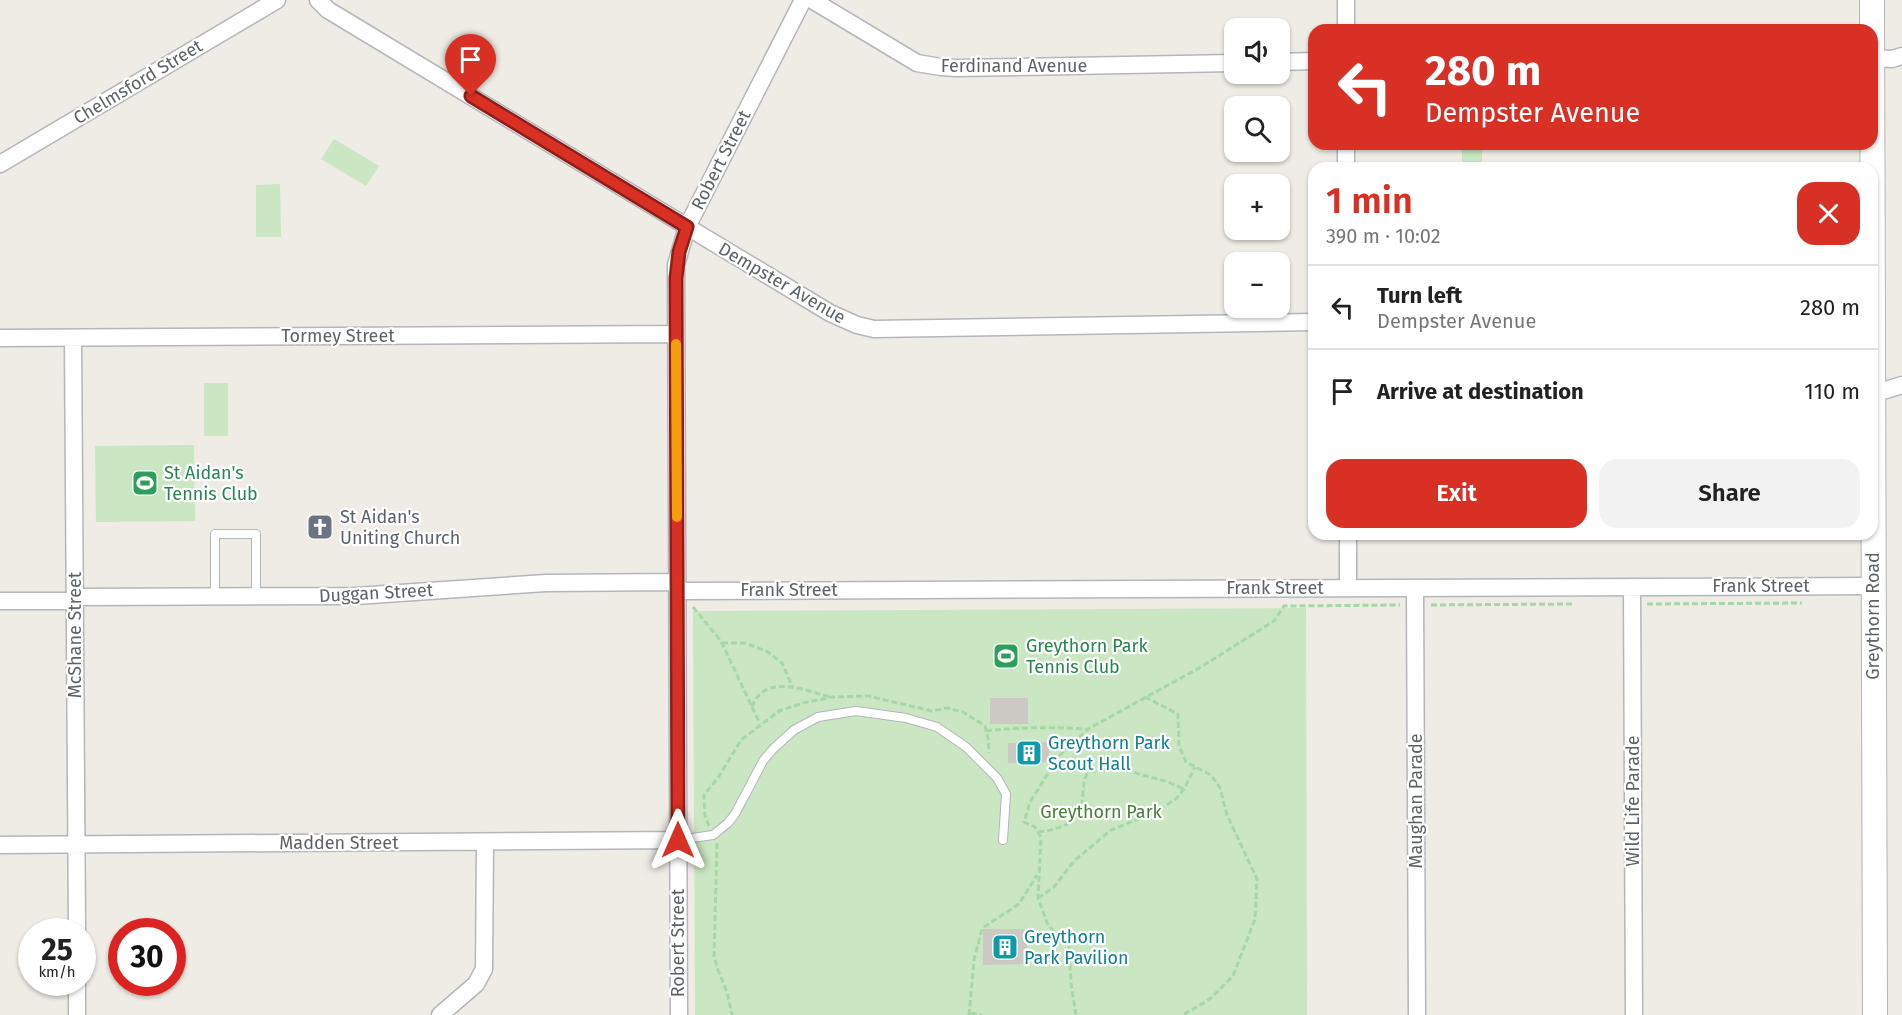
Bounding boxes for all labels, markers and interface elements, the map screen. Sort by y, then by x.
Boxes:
map controls [1224,18,1290,318]
button: sound [1224,18,1290,84]
pin [445,34,496,96]
street label: Chelmsford Street [70,35,207,129]
icon: arrive [454,43,487,76]
text: 280 m [1425,46,1541,96]
icon: left [1326,48,1404,126]
street label: Ferdinand Avenue [941,55,1087,77]
button: search [1224,96,1290,162]
text: Dempster Avenue [1425,97,1640,129]
street label: Robert Street [687,106,756,213]
button: + [1224,174,1290,240]
text: 1 min [1326,179,1413,223]
button: close [1797,182,1860,245]
text: 390 m · 10:02 [1326,224,1441,248]
street label: Dempster Avenue [714,238,850,328]
button: − [1224,252,1290,318]
text: Turn left [1377,282,1462,309]
icon: left [1326,291,1359,324]
text: 280 m [1800,294,1860,321]
text: Dempster Avenue [1377,309,1536,333]
street label: Tormey Street [281,325,395,347]
icon: arrive [1326,375,1359,408]
text: Arrive at destination [1377,378,1584,405]
text: 110 m [1804,378,1860,405]
button: Exit [1326,459,1587,528]
button: Share [1599,459,1860,528]
place label: St Aidan's Tennis Club [164,462,258,505]
sports icon: St Aidan's Tennis Club [130,468,160,498]
place label: St Aidan's Uniting Church [340,506,460,549]
church icon: St Aidan's Uniting Church [305,512,335,542]
street label: Greythorn Road [1862,552,1884,680]
street label: McShane Street [64,571,86,698]
street label: Frank Street [1712,575,1810,597]
street label: Frank Street [1226,577,1324,599]
street label: Duggan Street [318,579,434,607]
street label: Frank Street [740,579,838,601]
place label: Greythorn Park Tennis Club [1026,635,1148,678]
sports icon: Greythorn Park Tennis Club [991,641,1021,671]
place label: Greythorn Park Scout Hall [1048,732,1170,775]
street label: Maughan Parade [1405,733,1427,869]
street label: Wild Life Parade [1622,735,1644,867]
building icon: Greythorn Park Scout Hall [1014,738,1044,768]
park label: Greythorn Park [1040,801,1163,823]
position arrow [646,808,710,872]
street label: Madden Street [279,832,399,854]
street label: Robert Street [667,888,689,997]
speed limit sign: 30 [108,918,186,996]
place label: Greythorn Park Pavilion [1024,926,1129,969]
text: 25 [41,932,73,968]
building icon: Greythorn Park Pavilion [990,932,1020,962]
text: km/h [38,963,76,981]

